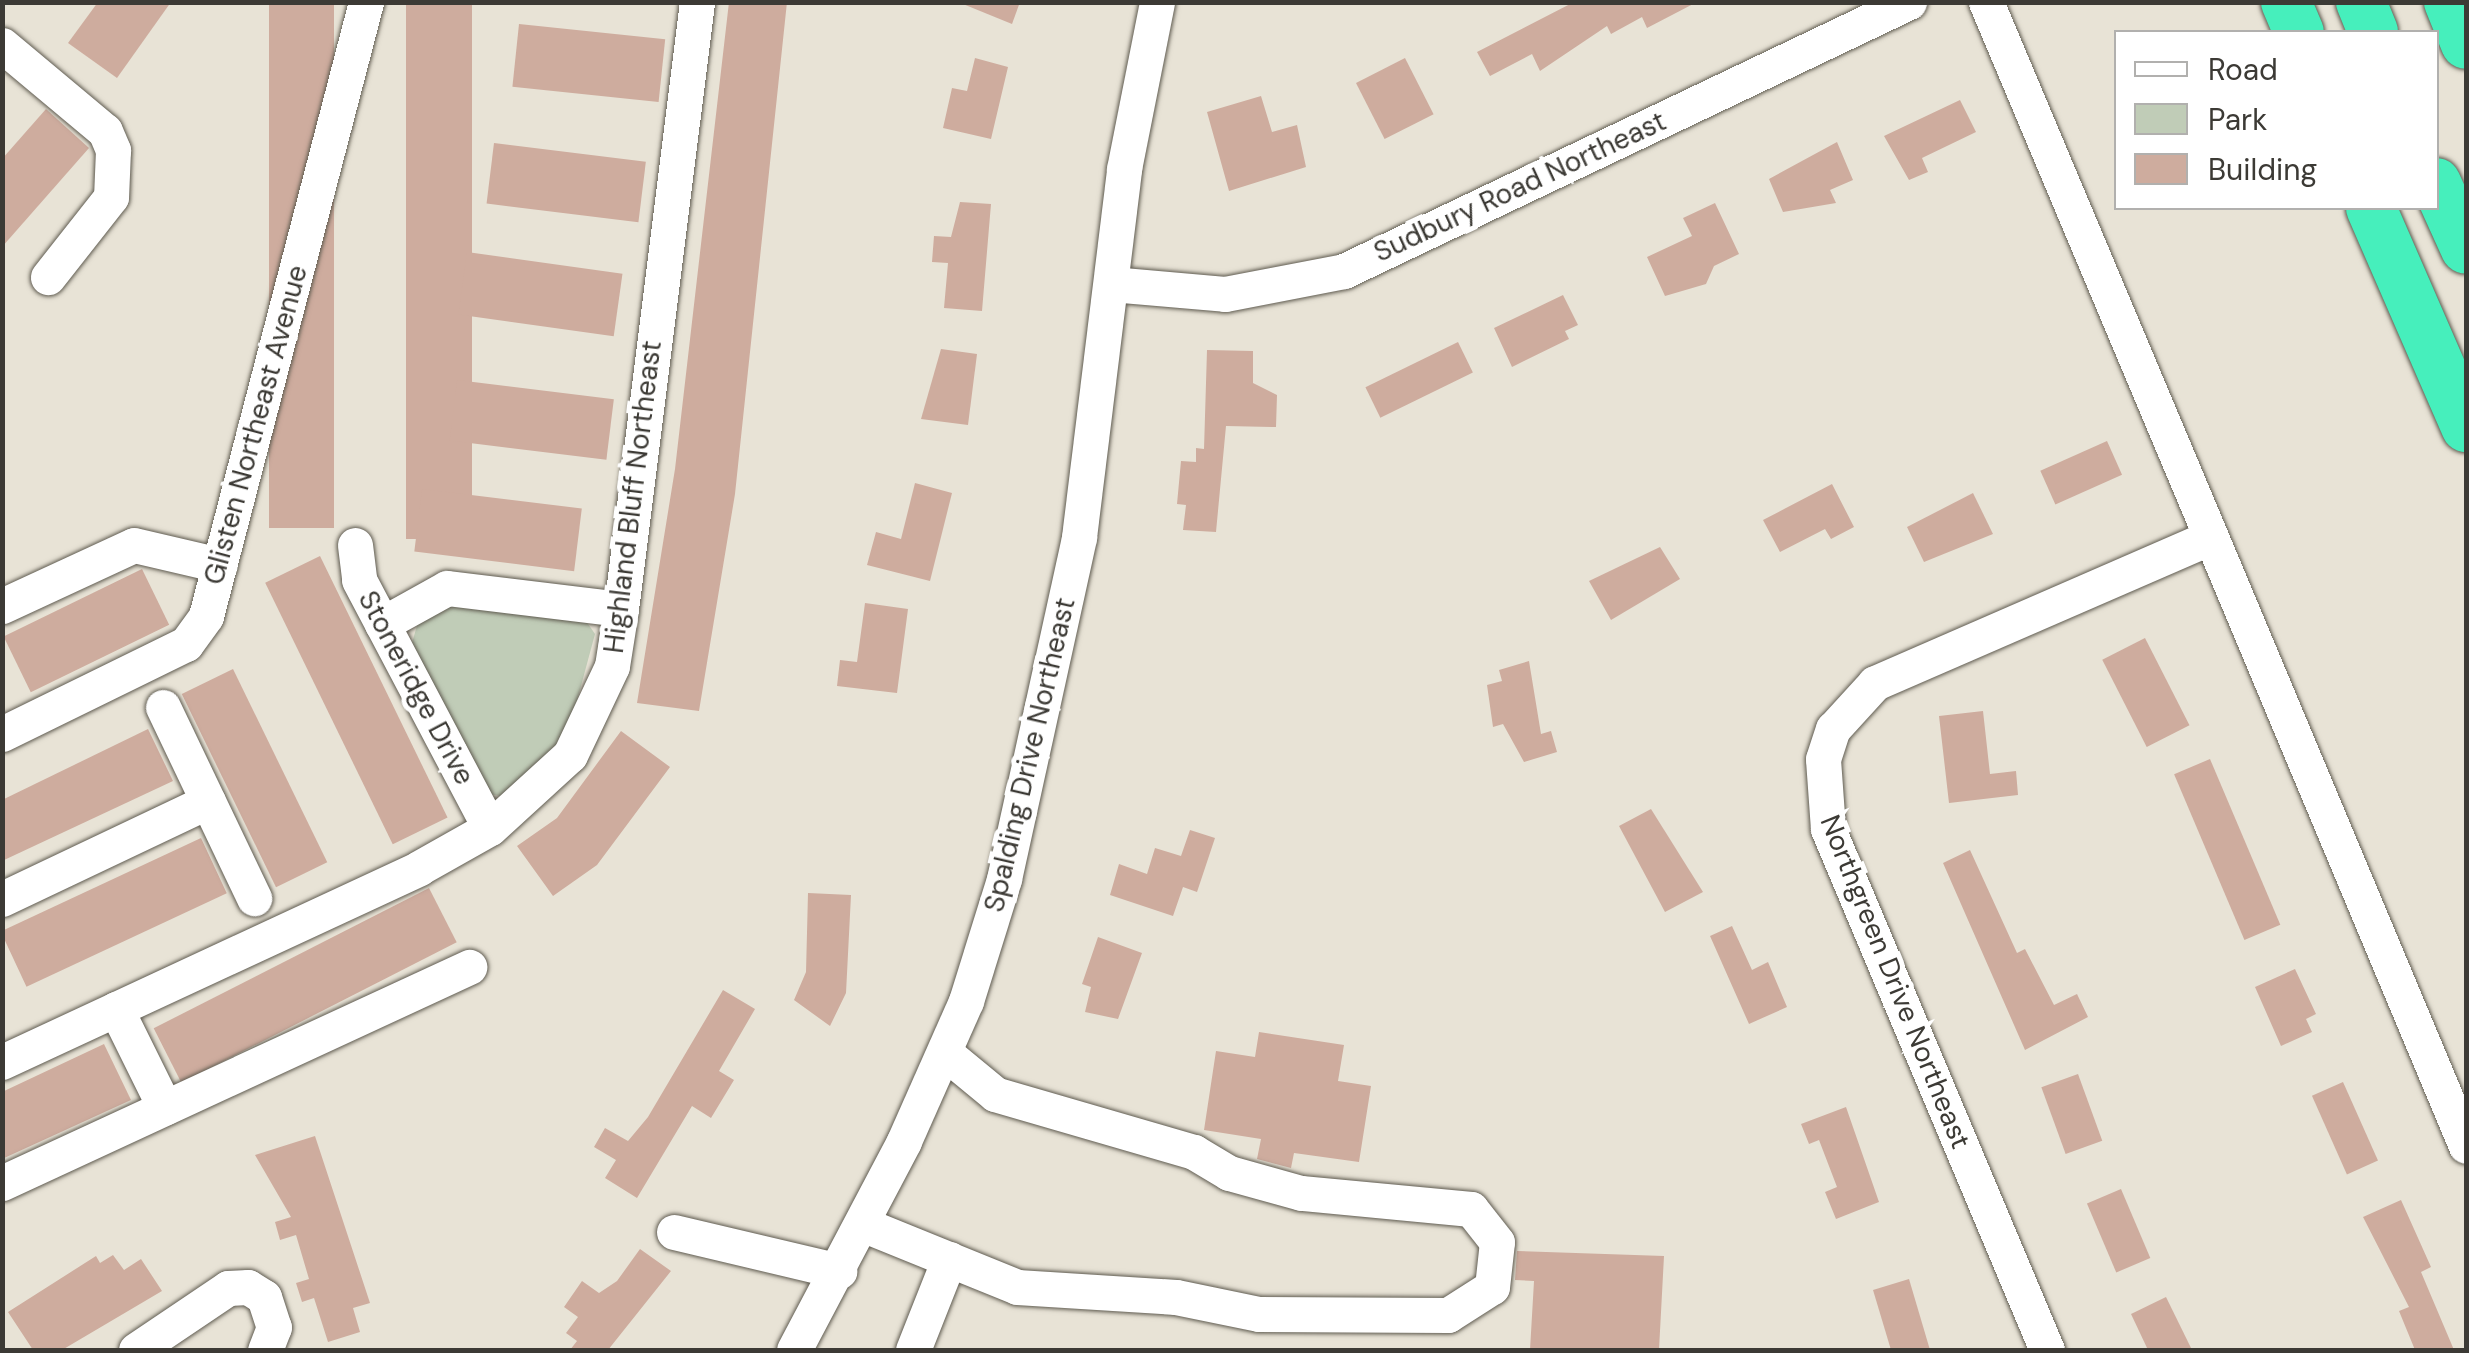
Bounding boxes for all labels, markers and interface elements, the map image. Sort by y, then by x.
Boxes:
legend [2114,30,2439,210]
text: Road [2208,50,2278,89]
text: Park [2208,100,2267,139]
street label: Sudbury Road Northeast [1369,105,1671,269]
text: Building [2208,150,2317,189]
street label: Glisten Northeast Avenue [197,262,315,588]
street label: Highland Bluff Northeast [597,339,669,655]
street label: Stoneridge Drive [351,585,481,791]
street label: Spalding Drive Northeast [977,595,1083,915]
street label: Northgreen Drive Northeast [1813,810,1977,1154]

